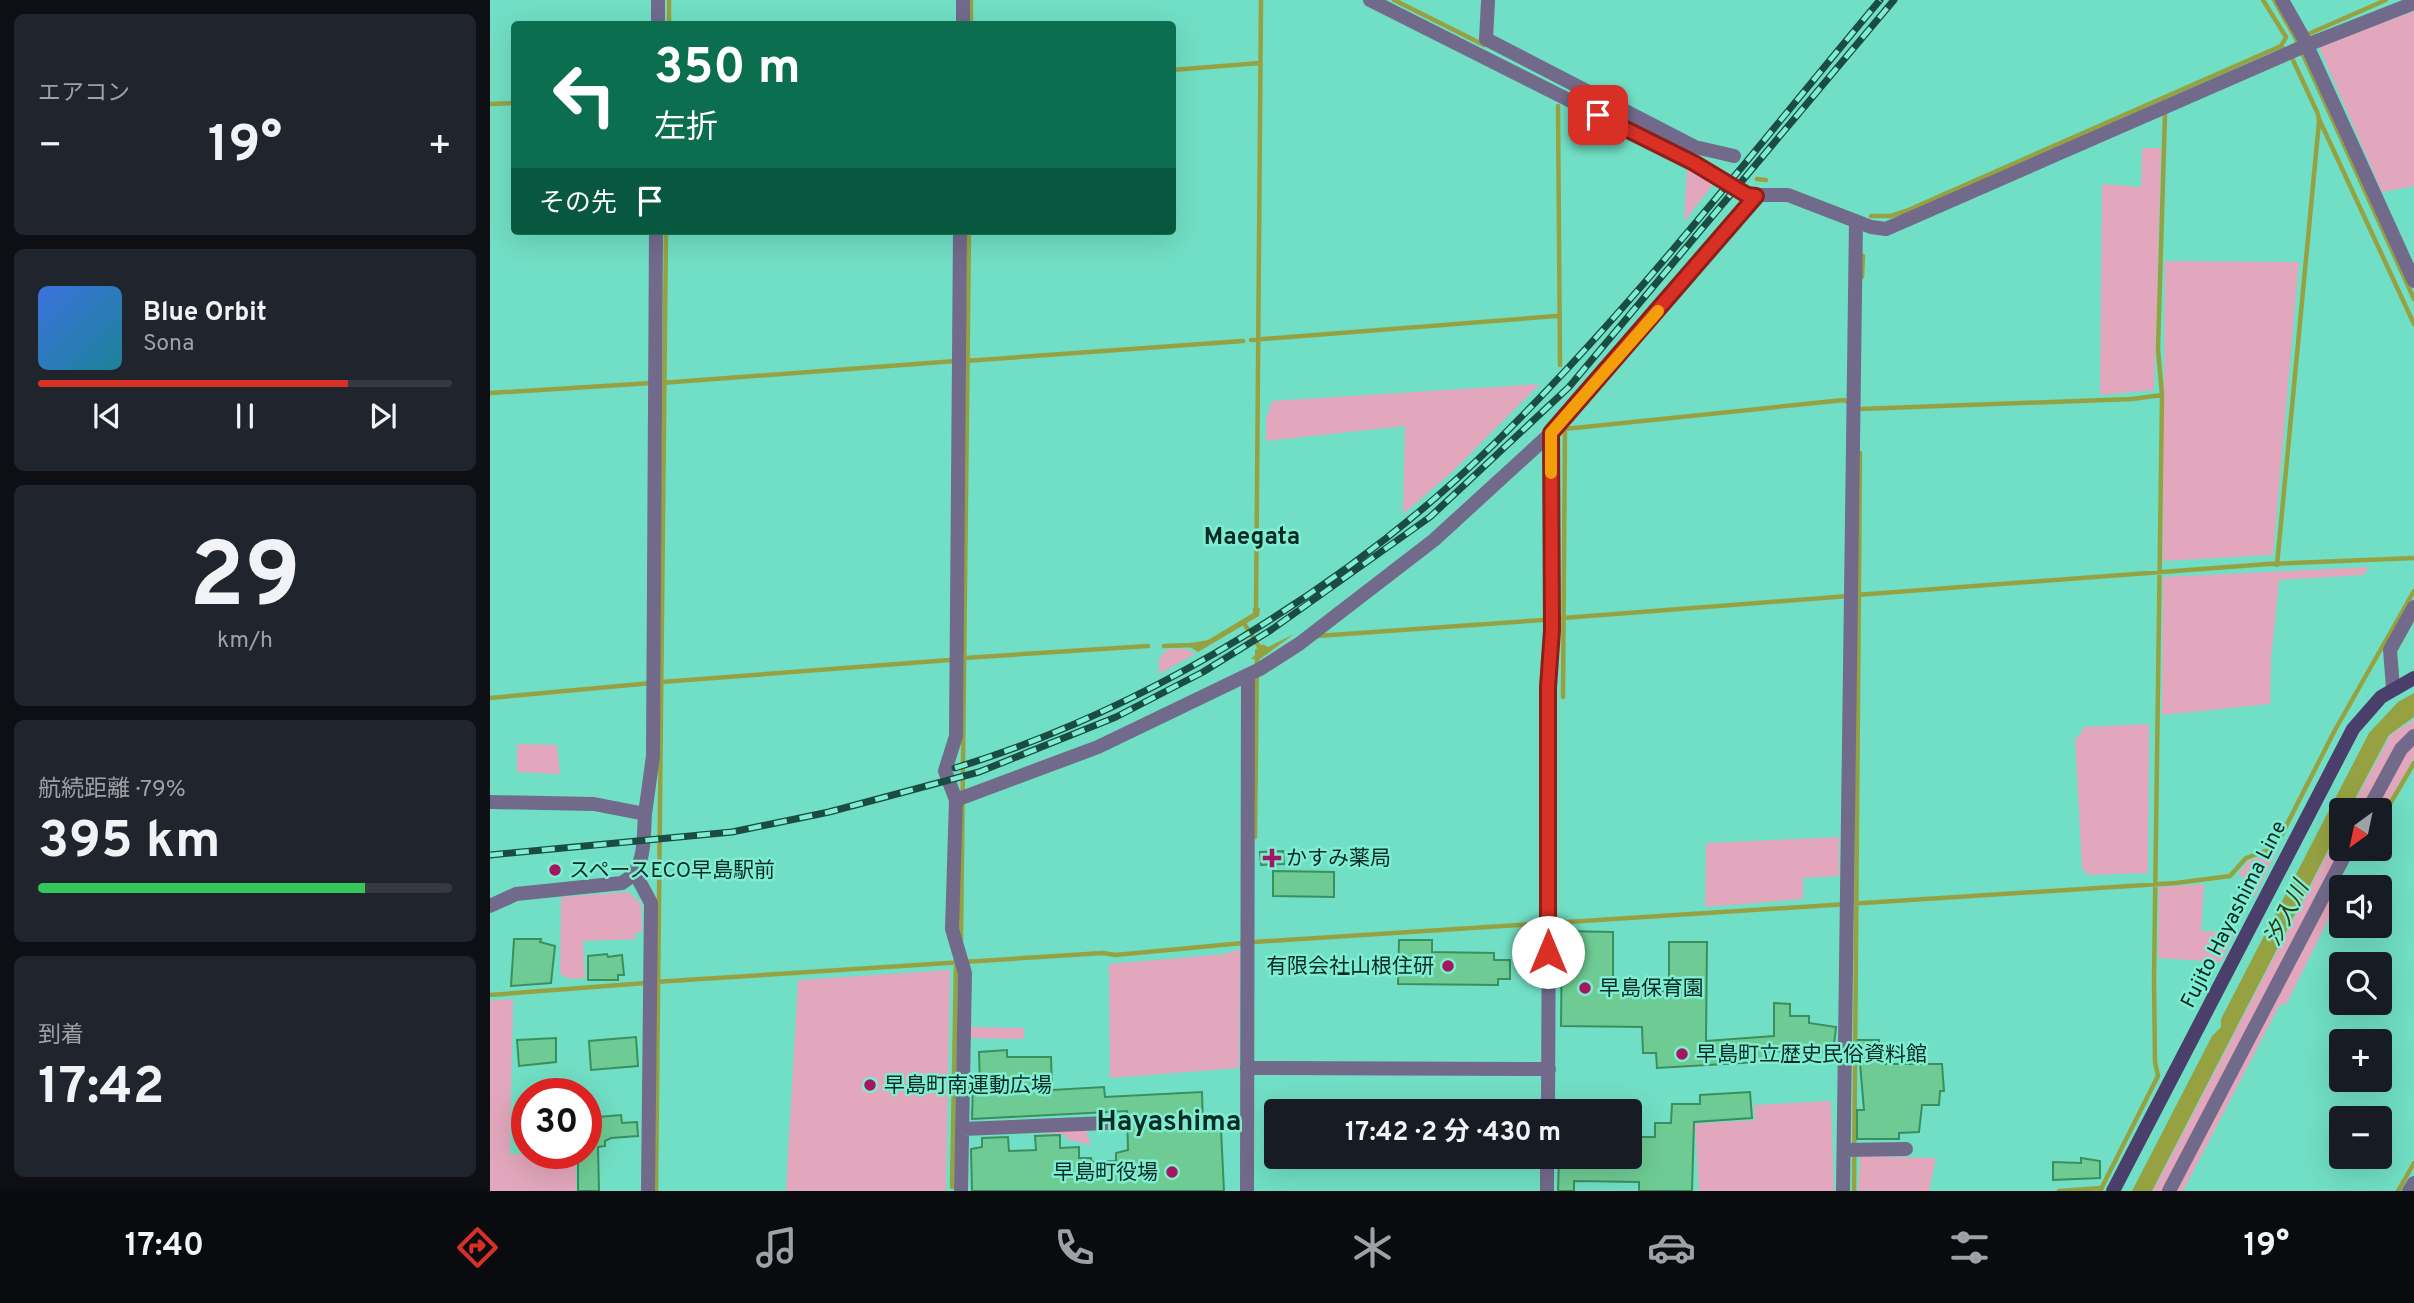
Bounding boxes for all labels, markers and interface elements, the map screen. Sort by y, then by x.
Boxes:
text: 350 m [654,39,801,101]
icon: left [539,49,630,140]
text: エアコン [38,80,130,109]
pin [1568,85,1628,145]
icon: arrive [1579,96,1617,134]
text: 左折 [654,109,718,149]
text: 19° [208,114,282,180]
text: − [38,123,63,172]
text: + [427,123,452,172]
icon: arrive [631,182,669,220]
text: その先 [539,188,617,221]
text: Blue Orbit [143,297,267,330]
text: Sona [143,330,194,359]
icon: previous [88,397,126,435]
icon: pause [226,397,264,435]
icon: next [364,397,402,435]
district label: Maegata [1204,523,1300,553]
text: 29 [189,524,301,639]
text: km/h [217,627,273,656]
text: 航続距離 · 79% [38,776,186,805]
north arrow [2329,798,2392,861]
map controls [2329,798,2392,1169]
text: 395 km [38,810,221,876]
street label: Fujito Hayashima Line [2175,816,2293,1013]
place label: かすみ薬局 [1286,846,1391,873]
marker: かすみ薬局 [1264,850,1280,866]
place label: スペースECO早島駅前 [569,858,775,885]
marker: スペースECO早島駅前 [547,862,563,878]
water label: 汐入川 [2260,874,2318,951]
button: sound [2329,875,2392,938]
position arrow [1511,915,1585,989]
button: search [2329,952,2392,1015]
place label: 有限会社山根住研 [1266,954,1434,981]
marker: 有限会社山根住研 [1440,958,1456,974]
place label: 早島保育園 [1599,976,1704,1003]
marker: 早島保育園 [1577,980,1593,996]
text: 到着 [38,1022,84,1051]
button: + [2329,1029,2392,1092]
place label: 早島町立歴史民俗資料館 [1696,1042,1927,1069]
marker: 早島町立歴史民俗資料館 [1674,1046,1690,1062]
text: 17:42 [38,1056,165,1122]
place label: 早島町南運動広場 [884,1073,1052,1100]
marker: 早島町南運動広場 [862,1077,878,1093]
speed limit sign: 30 [511,1078,602,1169]
district label: Hayashima [1097,1105,1241,1141]
button: − [2329,1106,2392,1169]
text: 17:42 · 2 分 · 430 m [1345,1117,1561,1150]
place label: 早島町役場 [1053,1160,1158,1187]
marker: 早島町役場 [1164,1164,1180,1180]
icon: directions [453,1223,502,1272]
icon: music [752,1223,801,1272]
icon: phone [1050,1223,1099,1272]
icon: climate [1348,1223,1397,1272]
icon: car [1647,1223,1696,1272]
icon: filters [1945,1223,1994,1272]
text: 17:40 [125,1227,204,1267]
text: 19° [2244,1227,2289,1267]

